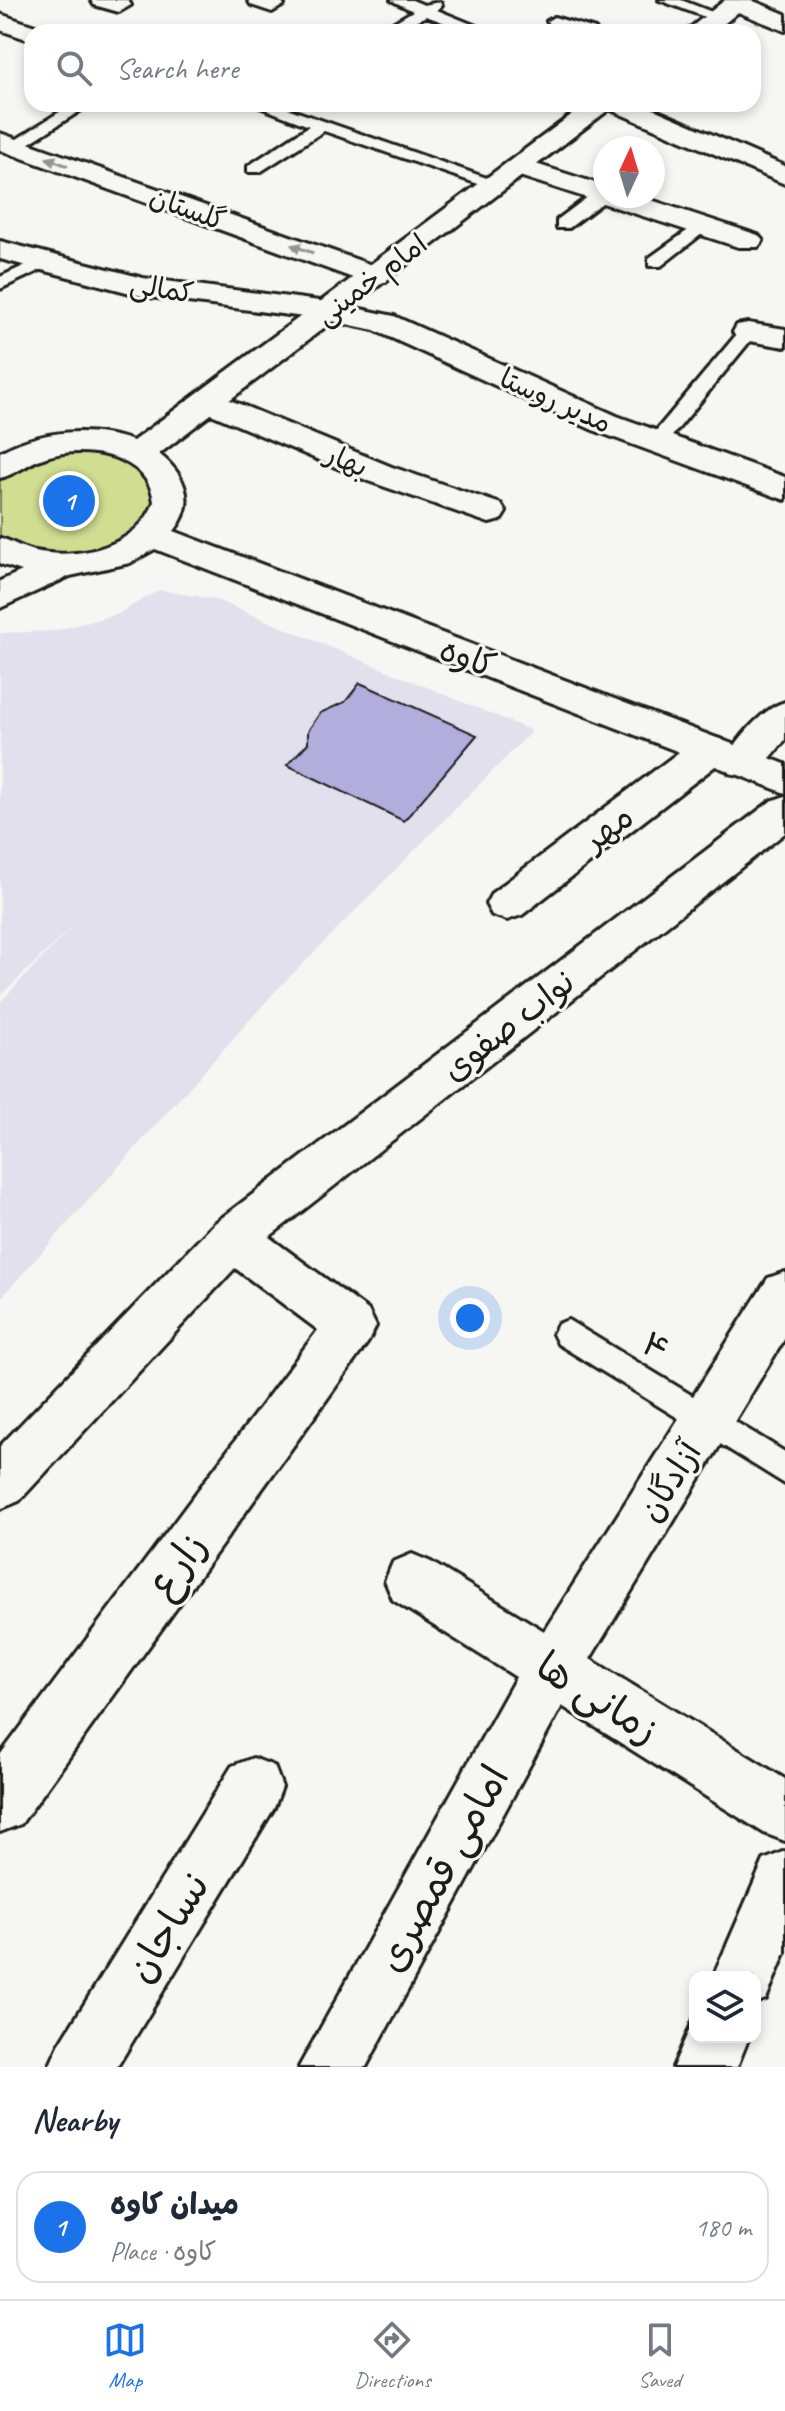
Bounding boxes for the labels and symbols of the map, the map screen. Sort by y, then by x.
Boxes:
north arrow [593,136,665,208]
one-way arrow [45,155,69,167]
street label: گلستان [145,179,231,238]
street label: امام خمینی [308,226,437,336]
one-way arrow [289,243,313,255]
street label: کمالی [127,266,196,311]
street label: مدیر روستا [494,360,617,441]
street label: بهار [319,435,373,485]
pin: 1 [43,471,95,531]
street label: کاوه [434,627,502,688]
street label: مهر [572,795,642,862]
street label: نواب صفوی [433,960,583,1091]
your location [450,1298,490,1338]
street label: ۴ [634,1321,678,1371]
street label: آزادگان [628,1432,712,1529]
street label: زارع [136,1523,219,1610]
street label: زمانی ها [527,1641,668,1755]
street label: امامی قمصری [365,1756,520,1981]
street label: نساجان [115,1863,221,1992]

